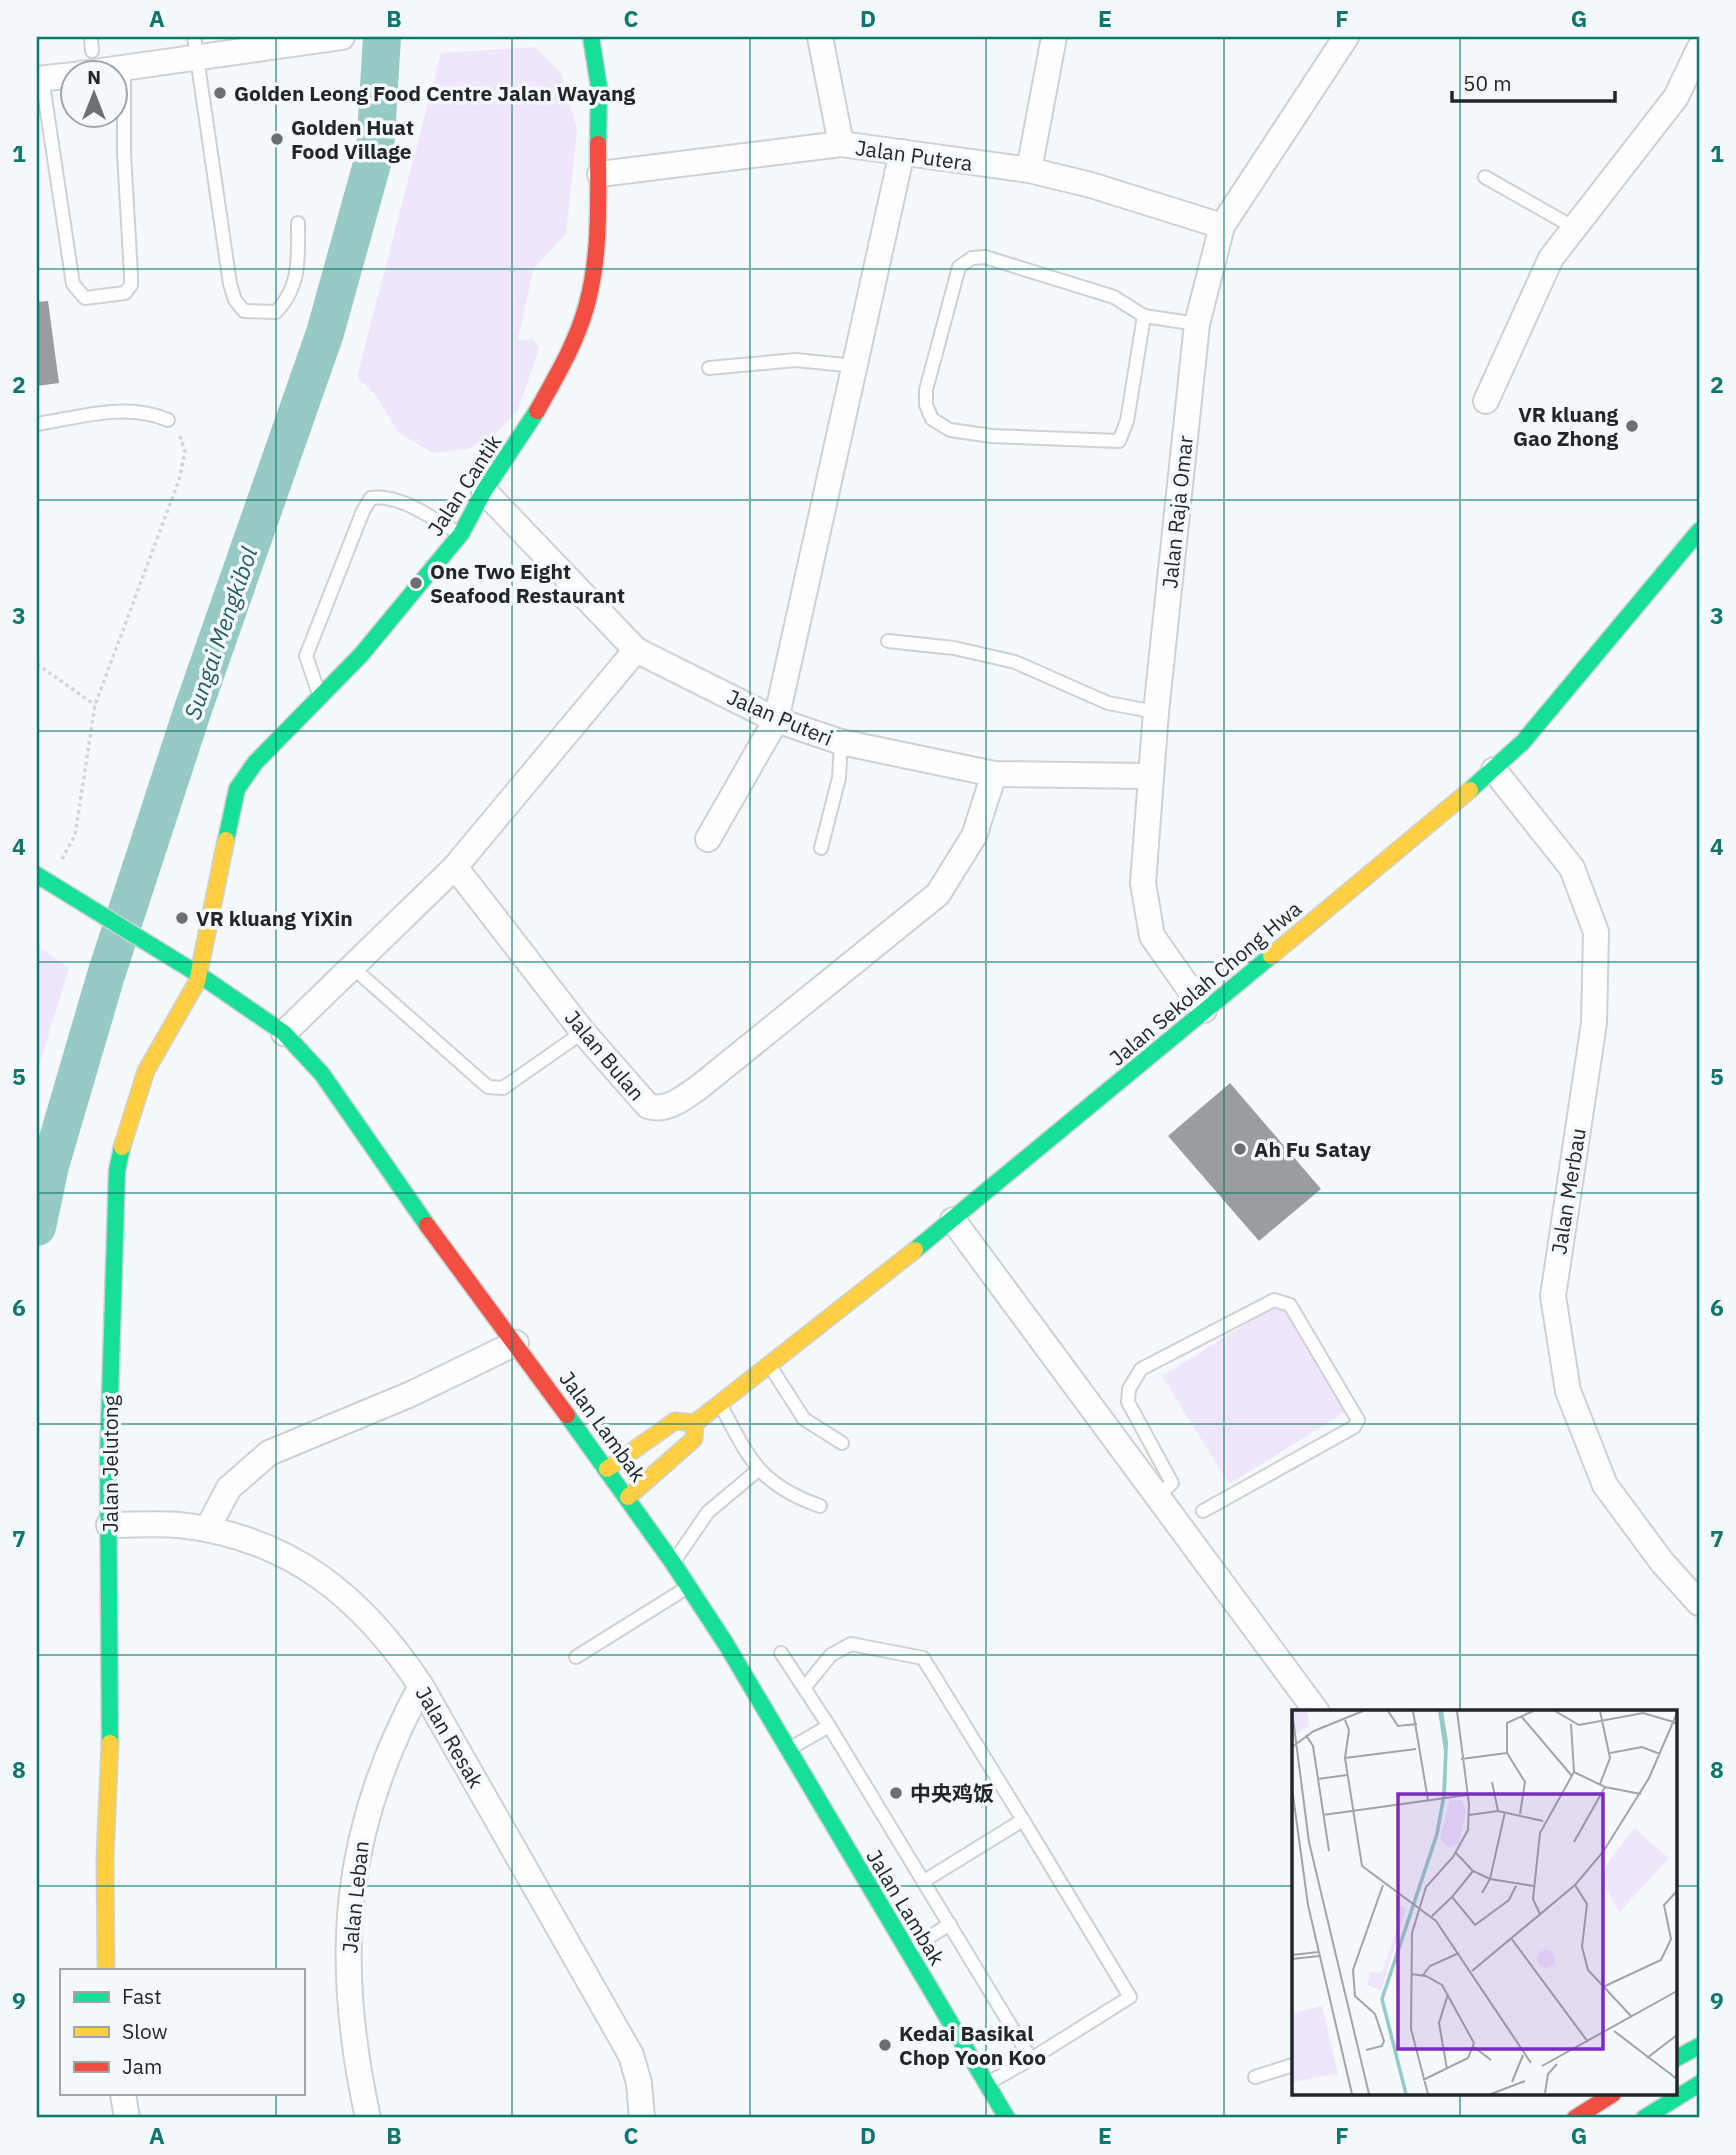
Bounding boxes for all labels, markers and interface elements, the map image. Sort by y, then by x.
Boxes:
text: A [149,3,165,33]
text: B [386,3,402,33]
text: C [624,3,639,33]
text: D [860,3,876,33]
text: E [1098,3,1112,33]
text: F [1335,3,1349,33]
text: G [1571,3,1587,33]
north arrow [60,60,130,130]
scale bar [1452,60,1615,104]
text: N [87,65,101,89]
text: 50 m [1463,69,1512,97]
place label: Golden Leong Food Centre Jalan Wayang [234,79,636,107]
marker: Golden Leong Food Centre Jalan Wayang [212,85,228,101]
place label: Golden Huat Food Village [291,113,414,165]
marker: Golden Huat Food Village [269,131,285,147]
street label: Jalan Putera [854,133,974,177]
text: 1 [12,138,26,168]
text: 1 [1710,138,1724,168]
text: 2 [12,369,26,399]
text: 2 [1710,369,1724,399]
place label: VR kluang Gao Zhong [1513,400,1618,452]
marker: VR kluang Gao Zhong [1624,418,1640,434]
street label: Jalan Cantik [421,429,507,541]
street label: Jalan Raja Omar [1155,434,1199,590]
water label: Sungai Mengkibol [176,542,264,723]
place label: One Two Eight Seafood Restaurant [430,557,625,609]
marker: One Two Eight Seafood Restaurant [408,575,424,591]
text: 3 [12,600,26,630]
text: 3 [1710,600,1724,630]
street label: Jalan Puteri [723,682,837,752]
text: 4 [12,831,26,861]
text: 4 [1710,831,1724,861]
street label: Jalan Sekolah Chong Hwa [1103,894,1307,1072]
place label: VR kluang YiXin [196,904,353,932]
marker: VR kluang YiXin [174,910,190,926]
street label: Jalan Bulan [559,1004,651,1106]
text: 5 [12,1061,26,1091]
text: 5 [1710,1061,1724,1091]
street label: Jalan Merbau [1544,1126,1592,1256]
place label: Ah Fu Satay [1254,1135,1372,1163]
marker: Ah Fu Satay [1232,1141,1248,1157]
text: 6 [12,1292,26,1322]
text: 6 [1710,1292,1724,1322]
street label: Jalan Lambak [553,1365,653,1487]
street label: Jalan Jelutong [96,1395,124,1533]
text: 7 [12,1523,26,1553]
text: 7 [1710,1523,1724,1553]
street label: Jalan Resak [410,1681,490,1793]
inset map [1292,1710,1676,2096]
text: 8 [12,1754,26,1784]
text: 8 [1710,1754,1724,1784]
place label: 中央鸡饭 [910,1779,994,1807]
marker: 中央鸡饭 [888,1785,904,1801]
street label: Jalan Leban [335,1839,375,1955]
street label: Jalan Lambak [860,1844,952,1970]
legend [60,1969,304,2096]
text: Fast [122,1982,162,2010]
text: 9 [12,1985,26,2015]
text: 9 [1710,1985,1724,2015]
text: Slow [122,2017,168,2045]
place label: Kedai Basikal Chop Yoon Koo [899,2019,1046,2071]
marker: Kedai Basikal Chop Yoon Koo [877,2037,893,2053]
text: Jam [122,2052,162,2080]
text: A [149,2120,165,2150]
text: B [386,2120,402,2150]
text: C [624,2120,639,2150]
text: D [860,2120,876,2150]
text: E [1098,2120,1112,2150]
text: F [1335,2120,1349,2150]
text: G [1571,2120,1587,2150]

